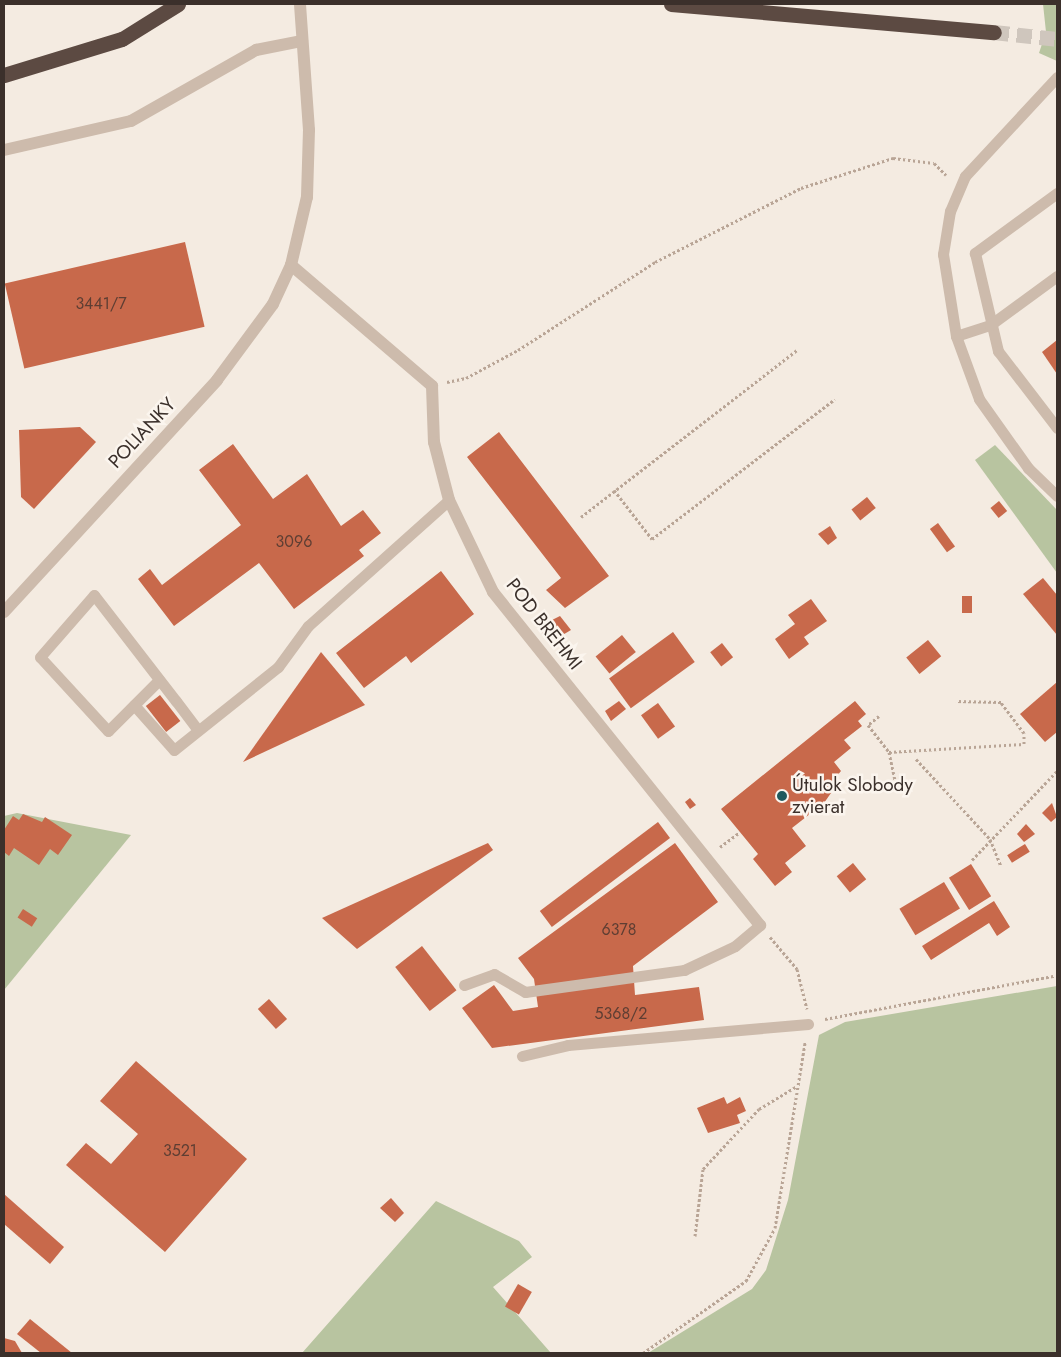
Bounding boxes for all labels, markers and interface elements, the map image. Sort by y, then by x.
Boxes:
house number: 3441/7 [75,294,127,314]
street label: POLIANKY [104,393,180,473]
house number: 3096 [276,532,312,552]
street label: POD BREHMI [501,574,587,674]
place label: Útulok Slobody zvierat [792,774,913,818]
marker: Útulok Slobody zvierat [776,790,788,802]
house number: 6378 [602,920,636,940]
house number: 5368/2 [595,1004,647,1024]
house number: 3521 [163,1141,197,1161]

